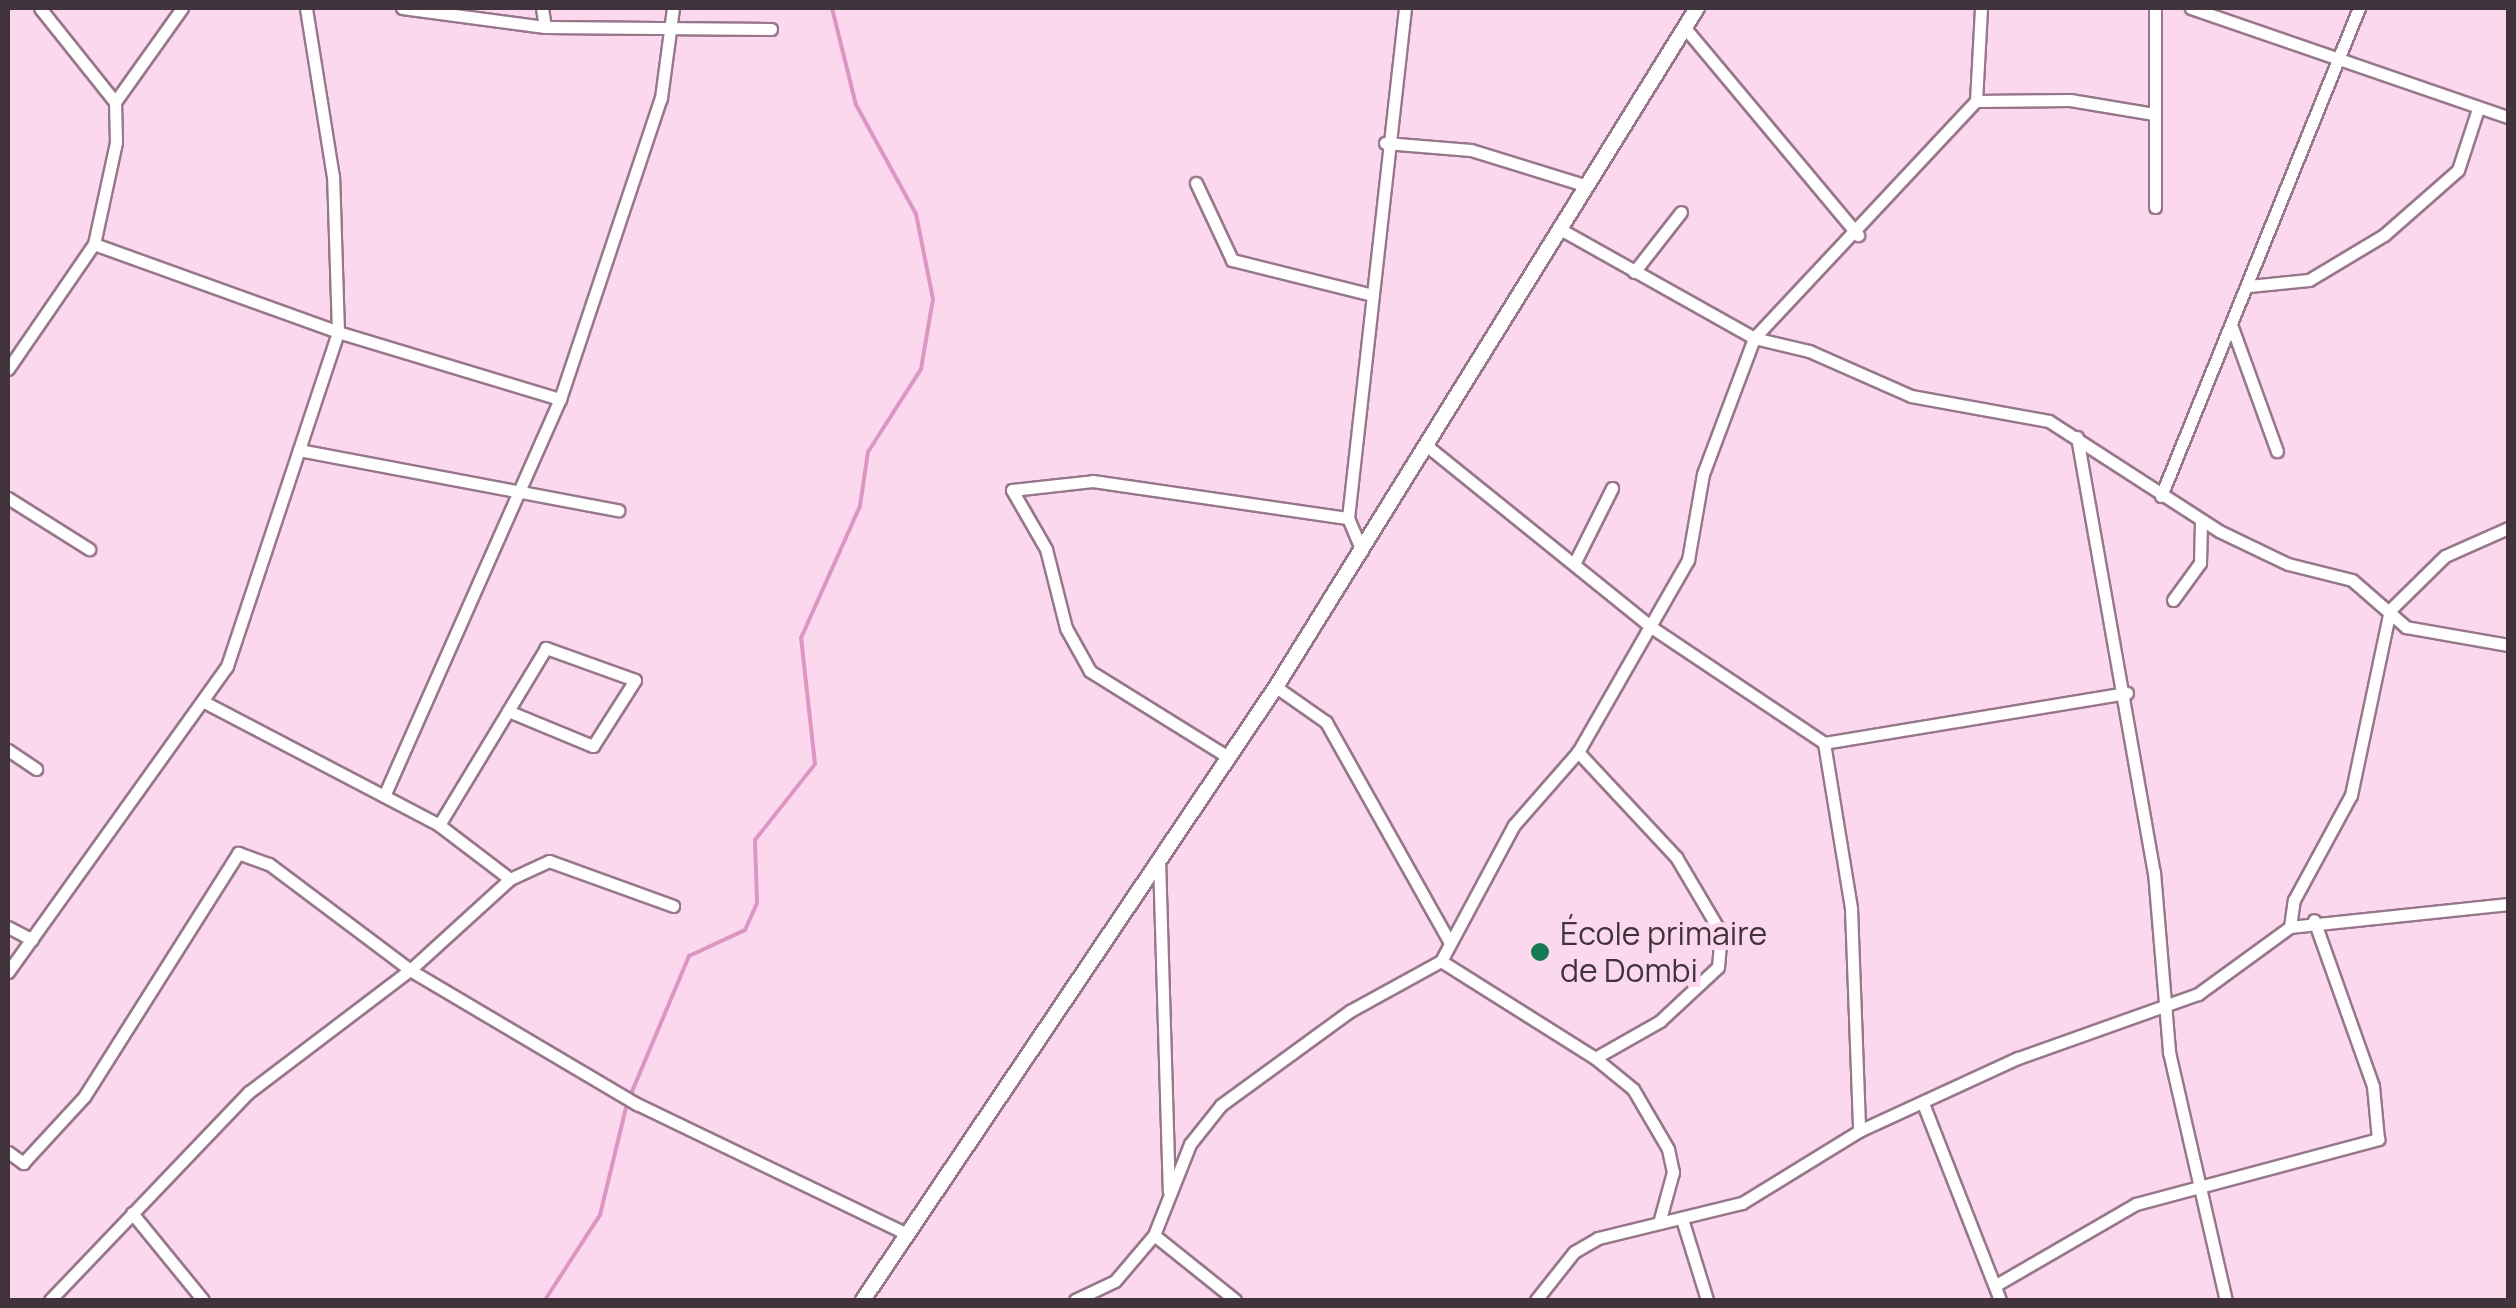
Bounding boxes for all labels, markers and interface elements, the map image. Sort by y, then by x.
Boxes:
place label: École primaire de Dombi [1560,915,1767,990]
marker: École primaire de Dombi [1529,941,1551,963]

